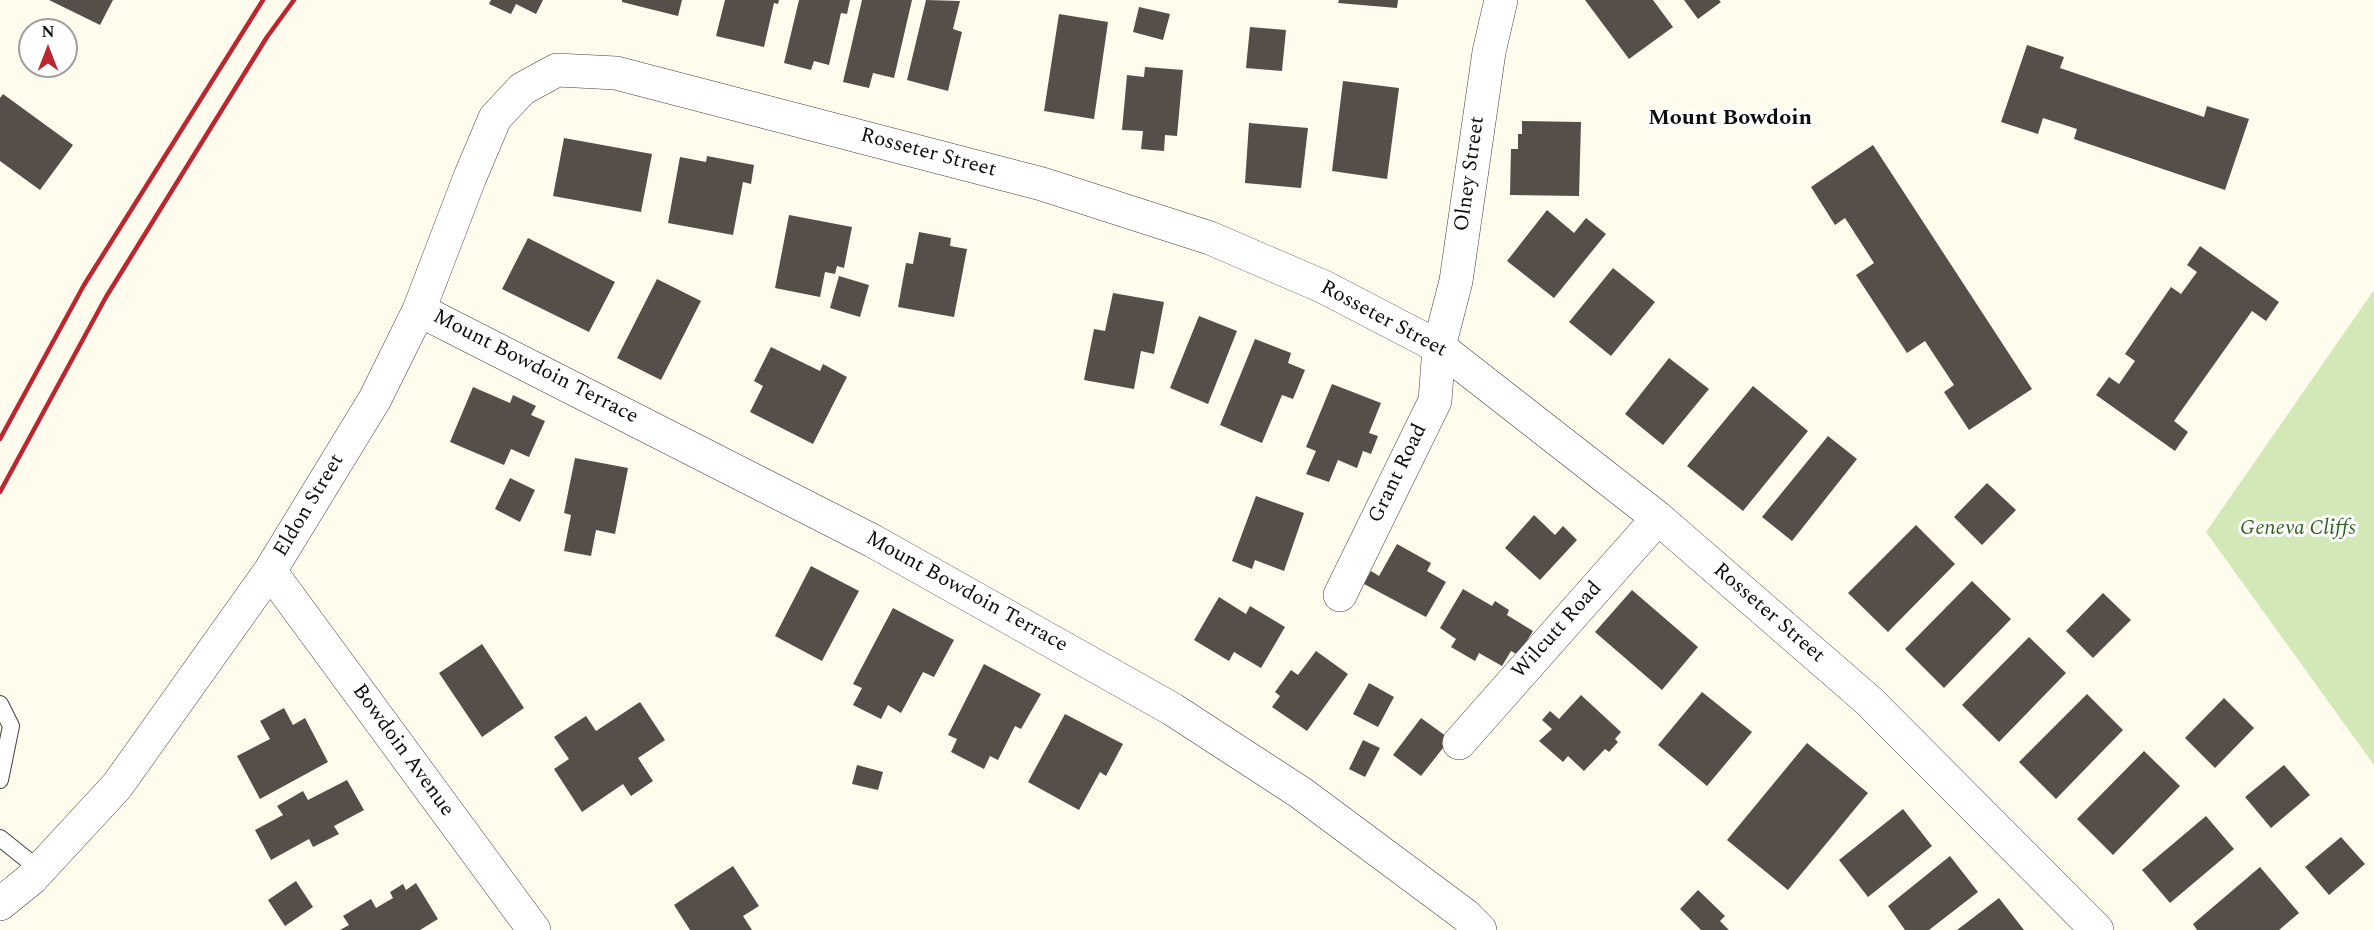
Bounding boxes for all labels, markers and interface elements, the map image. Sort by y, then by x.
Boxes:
north arrow [18,18,78,78]
text: N [41,20,55,44]
district label: Mount Bowdoin [1648,107,1812,133]
street label: Olney Street [1450,115,1492,233]
street label: Rosseter Street [857,124,999,184]
street label: Rosseter Street [1315,276,1451,364]
street label: Mount Bowdoin Terrace [428,305,642,431]
street label: Grant Road [1364,420,1434,528]
street label: Eldon Street [269,450,351,562]
park label: Geneva Cliffs [2240,517,2356,543]
street label: Mount Bowdoin Terrace [861,527,1071,659]
street label: Rosseter Street [1707,559,1829,669]
street label: Wilcutt Road [1508,577,1608,685]
street label: Bowdoin Avenue [345,680,459,822]

